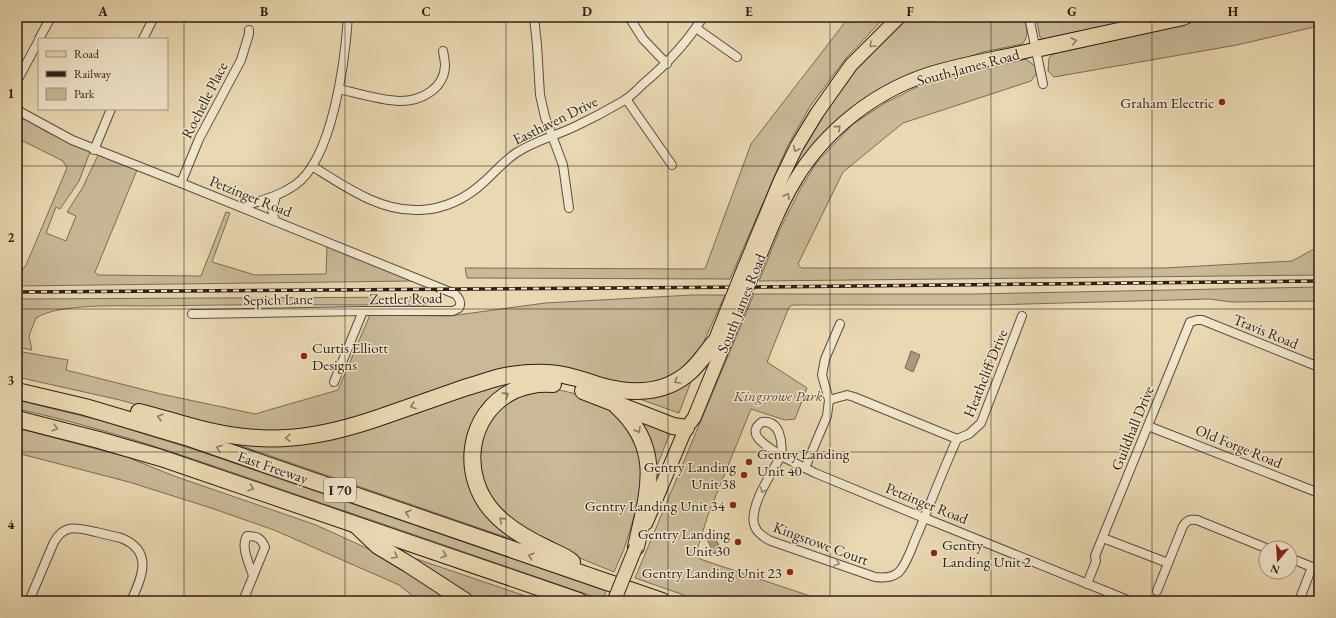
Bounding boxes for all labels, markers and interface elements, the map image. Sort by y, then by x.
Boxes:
text: A [97,3,108,20]
text: B [260,3,268,20]
text: C [421,3,431,20]
text: D [582,3,592,20]
text: E [745,3,753,20]
text: F [906,3,914,20]
text: G [1067,3,1077,20]
text: H [1228,3,1239,20]
one-way arrow [1071,37,1077,45]
legend [38,38,168,110]
one-way arrow [869,40,877,48]
street label: South James Road [915,44,1022,90]
text: Road [74,46,100,62]
street label: Rochelle Place [177,58,231,141]
text: Railway [74,66,112,82]
text: 1 [8,85,15,102]
text: Park [74,86,95,102]
street label: Easthaven Drive [509,91,601,149]
place label: Graham Electric [1120,93,1214,112]
marker: Graham Electric [1217,97,1227,107]
one-way arrow [833,125,841,133]
one-way arrow [793,145,801,153]
street label: Petzinger Road [207,171,295,221]
one-way arrow [782,193,790,200]
text: 2 [8,229,15,246]
street label: South James Road [712,250,770,356]
street label: Zettler Road [369,288,443,308]
street label: Sepich Lane [243,289,313,309]
street label: Travis Road [1231,309,1302,353]
street label: Heathcliff Drive [959,326,1011,420]
place label: Curtis Elliott Designs [312,338,388,374]
marker: Curtis Elliott Designs [299,351,309,361]
text: 3 [8,372,15,389]
one-way arrow [674,376,681,383]
street label: Guildhall Drive [1106,383,1158,473]
park label: Kingsrowe Park [732,386,823,405]
one-way arrow [502,393,509,400]
one-way arrow [410,401,417,409]
one-way arrow [157,413,164,422]
street label: Old Forge Road [1193,420,1286,472]
one-way arrow [51,423,58,432]
one-way arrow [633,426,640,433]
one-way arrow [285,434,291,443]
place label: Gentry Landing Unit 40 [757,444,850,480]
one-way arrow [216,445,223,453]
street label: East Freeway [235,446,311,488]
place label: Gentry Landing Unit 38 [644,457,736,493]
marker: Gentry Landing Unit 40 [744,457,754,467]
marker: Gentry Landing Unit 38 [739,470,749,480]
road number: I 70 [324,478,356,502]
street label: Petzinger Road [883,478,971,528]
one-way arrow [247,483,254,492]
one-way arrow [760,486,768,494]
place label: Gentry Landing Unit 34 [585,496,726,515]
marker: Gentry Landing Unit 34 [728,500,738,510]
one-way arrow [405,510,412,518]
text: 4 [8,516,15,533]
street label: Kingsrowe Court [771,517,871,569]
one-way arrow [499,518,507,525]
place label: Gentry Landing Unit 30 [638,524,730,560]
place label: Gentry Landing Unit 2 [942,535,1032,571]
marker: Gentry Landing Unit 30 [733,537,743,547]
north arrow [1258,540,1298,580]
marker: Gentry Landing Unit 2 [929,548,939,558]
one-way arrow [440,550,447,558]
one-way arrow [391,552,398,559]
one-way arrow [528,552,535,560]
one-way arrow [833,559,840,567]
text: N [1268,561,1281,578]
place label: Gentry Landing Unit 23 [642,563,782,582]
marker: Gentry Landing Unit 23 [785,567,795,577]

